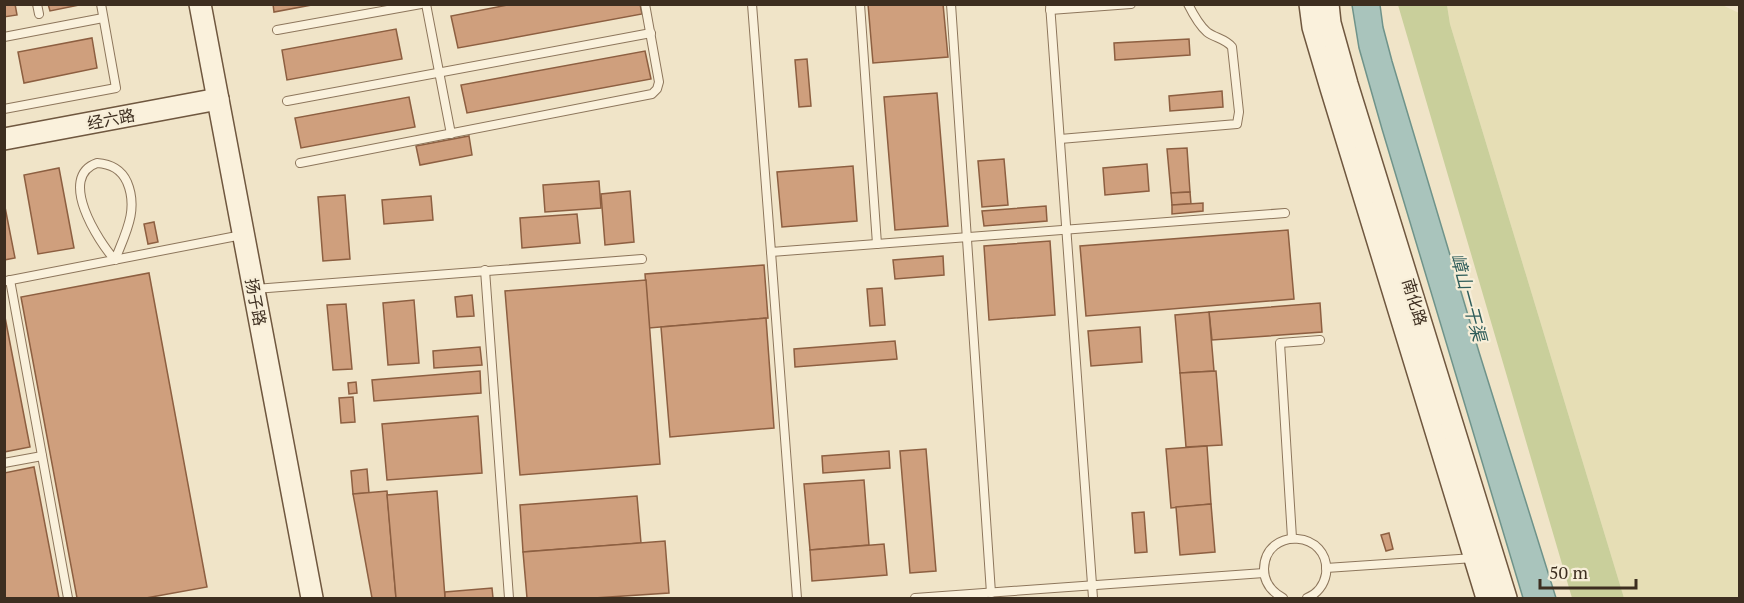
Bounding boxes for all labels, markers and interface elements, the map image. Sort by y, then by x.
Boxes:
street label: 经六路 [85,104,137,134]
water label: 嶂山一干渠 [1446,250,1493,346]
street label: 扬子路 [241,276,271,328]
street label: 南化路 [1397,276,1433,328]
scale bar [1540,552,1636,590]
text: 50 m [1549,560,1589,584]

